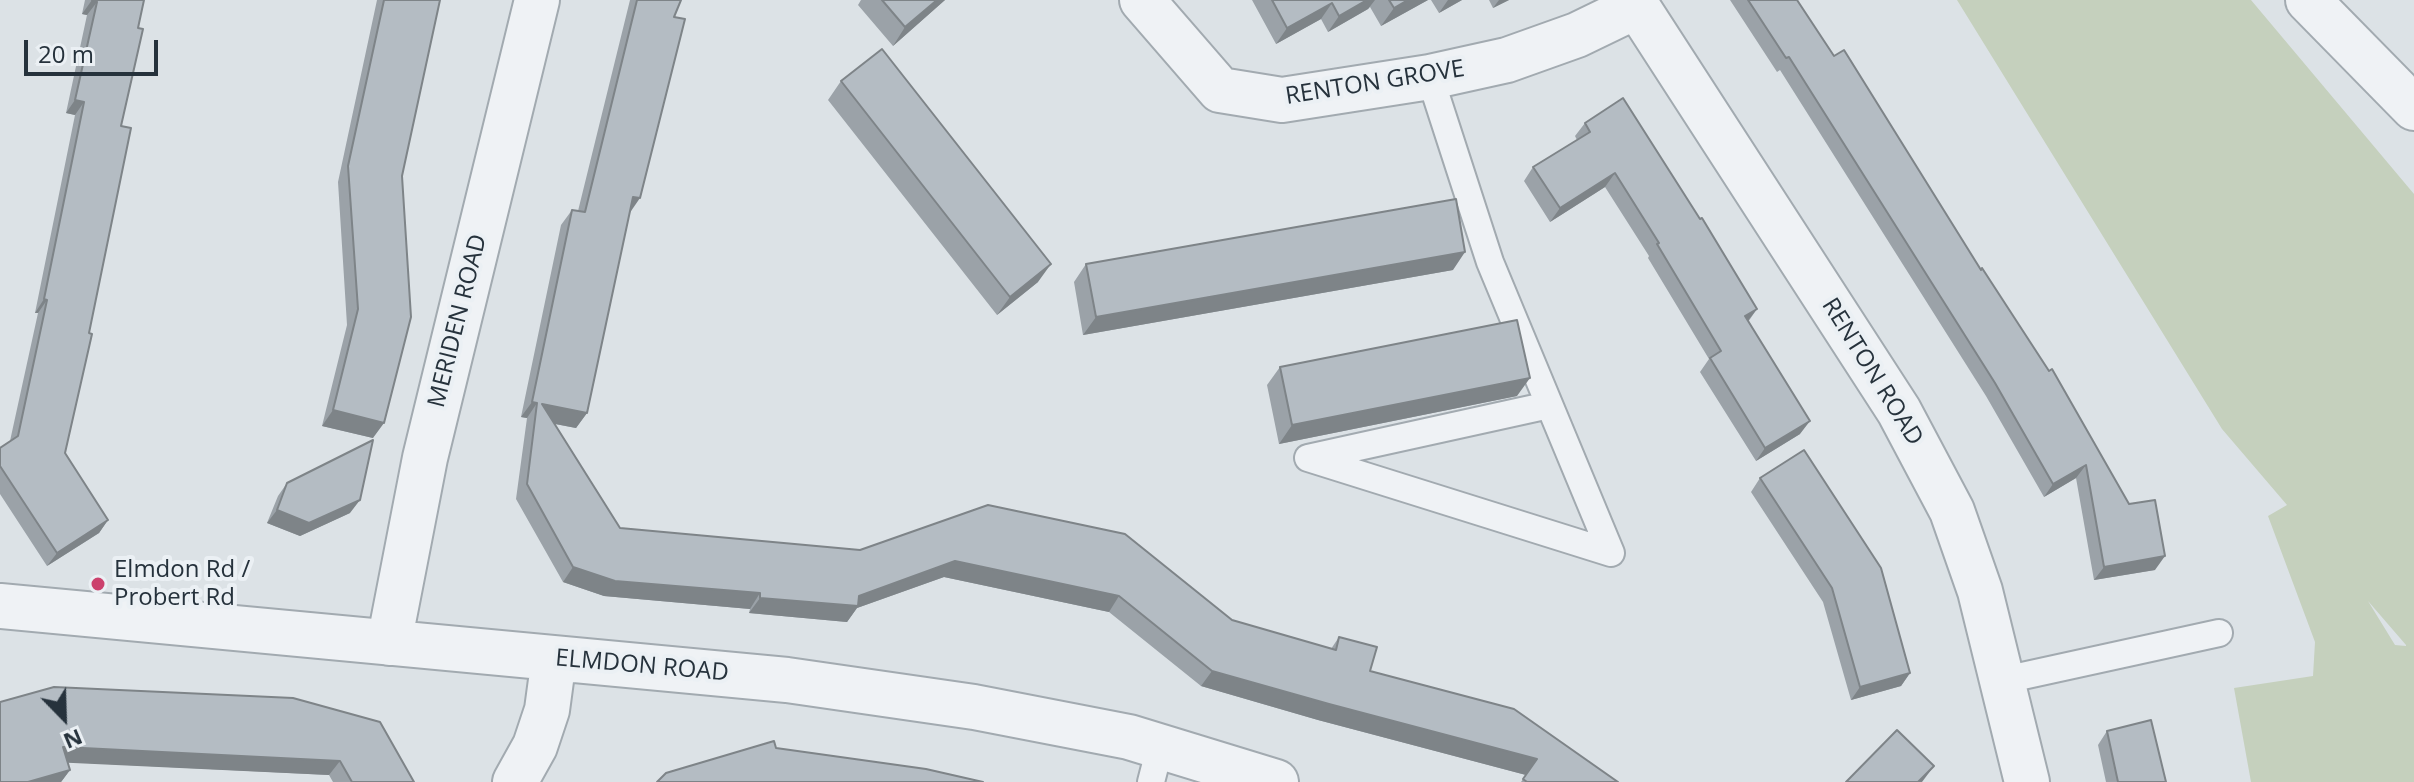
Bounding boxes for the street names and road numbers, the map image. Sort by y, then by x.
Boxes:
street label: RENTON GROVE [1283,55,1467,111]
street label: MERIDEN ROAD [423,231,493,411]
street label: RENTON ROAD [1815,293,1929,451]
street label: ELMDON ROAD [554,644,730,688]

